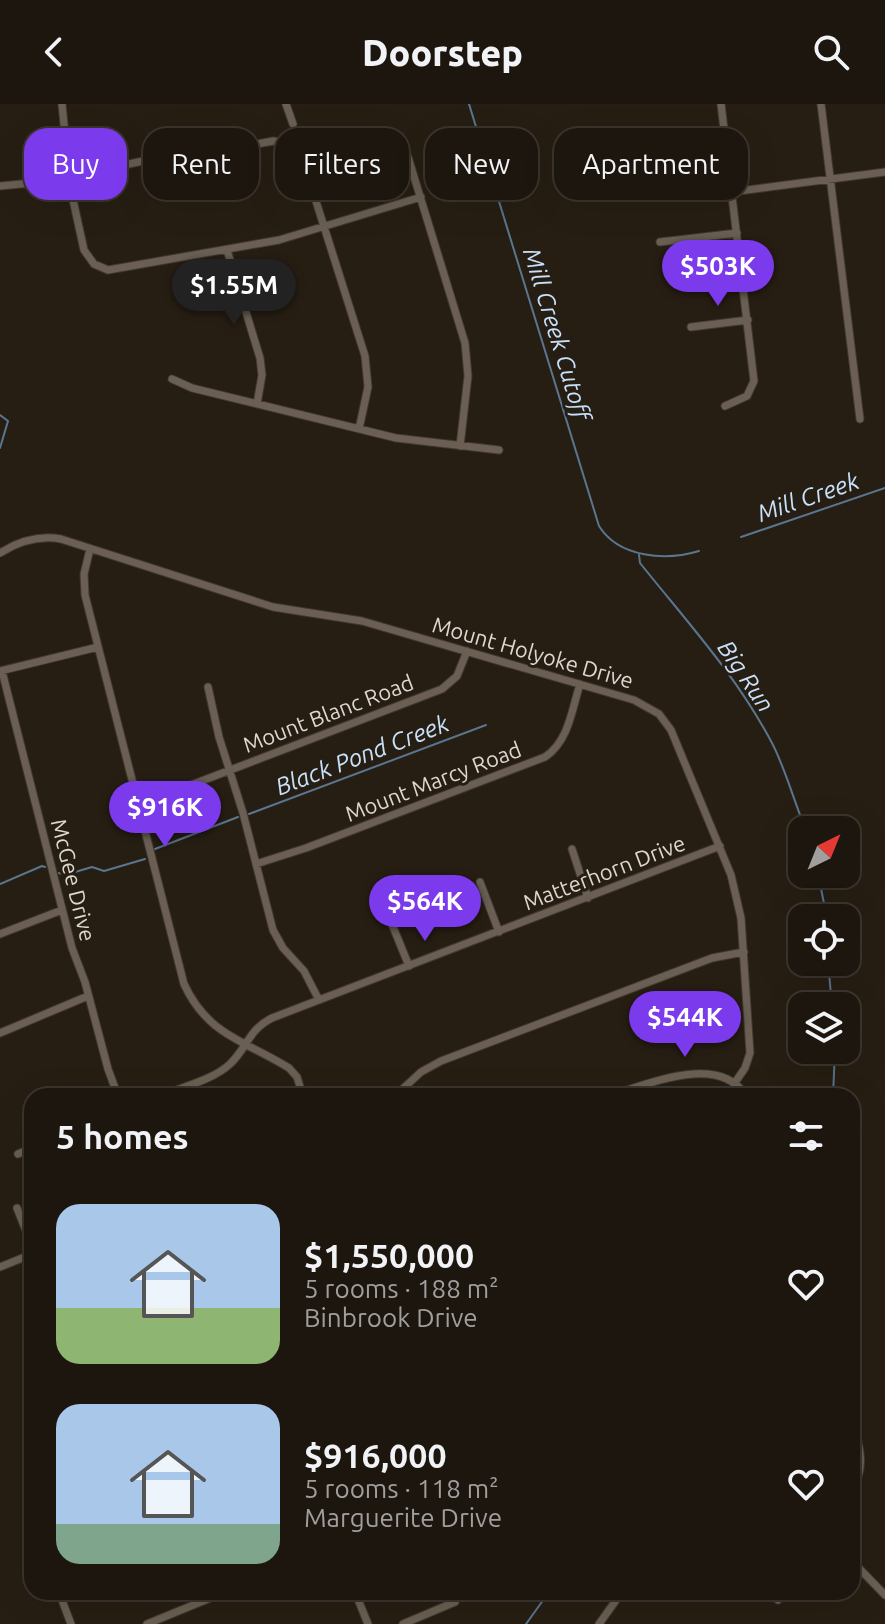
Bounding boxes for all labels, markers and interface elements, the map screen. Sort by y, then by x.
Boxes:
icon: back [32,30,76,74]
icon: search [809,30,853,74]
text: Doorstep [362,32,523,73]
chip: Buy [24,128,127,200]
chip: Rent [143,128,259,200]
chip: Filters [275,128,409,200]
chip: New [425,128,538,200]
chip: Apartment [554,128,748,200]
pin: $503K [662,240,774,308]
water label: Mill Creek Cutoff [518,245,597,426]
text: $503K [680,251,756,280]
pin: $1.55M [169,259,299,327]
text: $1.55M [190,270,278,299]
water label: Mill Creek [753,467,863,527]
street label: Mount Holyoke Drive [430,611,636,693]
water label: Big Run [712,635,780,717]
street label: Mount Blanc Road [239,669,417,757]
water label: Black Pond Creek [272,709,453,800]
street label: Mount Marcy Road [342,736,524,826]
pin: $916K [109,781,221,849]
text: $916K [127,792,203,821]
street label: McGee Drive [47,816,101,944]
north arrow [788,816,860,888]
map controls [788,816,860,1064]
street label: Matterhorn Drive [519,830,689,914]
pin: $564K [369,875,481,943]
text: $564K [387,886,463,915]
button: locate [788,904,860,976]
pin: $544K [629,991,741,1059]
button: layers [788,992,860,1064]
text: $544K [647,1002,723,1031]
icon: filters [784,1114,828,1158]
text: 5 homes [56,1117,189,1155]
icon: home [120,1236,216,1332]
text: $1,550,000 [304,1236,474,1274]
icon: heart [784,1262,828,1306]
text: 5 rooms · 188 m² [304,1274,499,1303]
text: Binbrook Drive [304,1303,478,1332]
icon: home [120,1436,216,1532]
text: $916,000 [304,1436,447,1474]
icon: heart [784,1462,828,1506]
text: 5 rooms · 118 m² [304,1474,499,1503]
text: Marguerite Drive [304,1503,502,1532]

